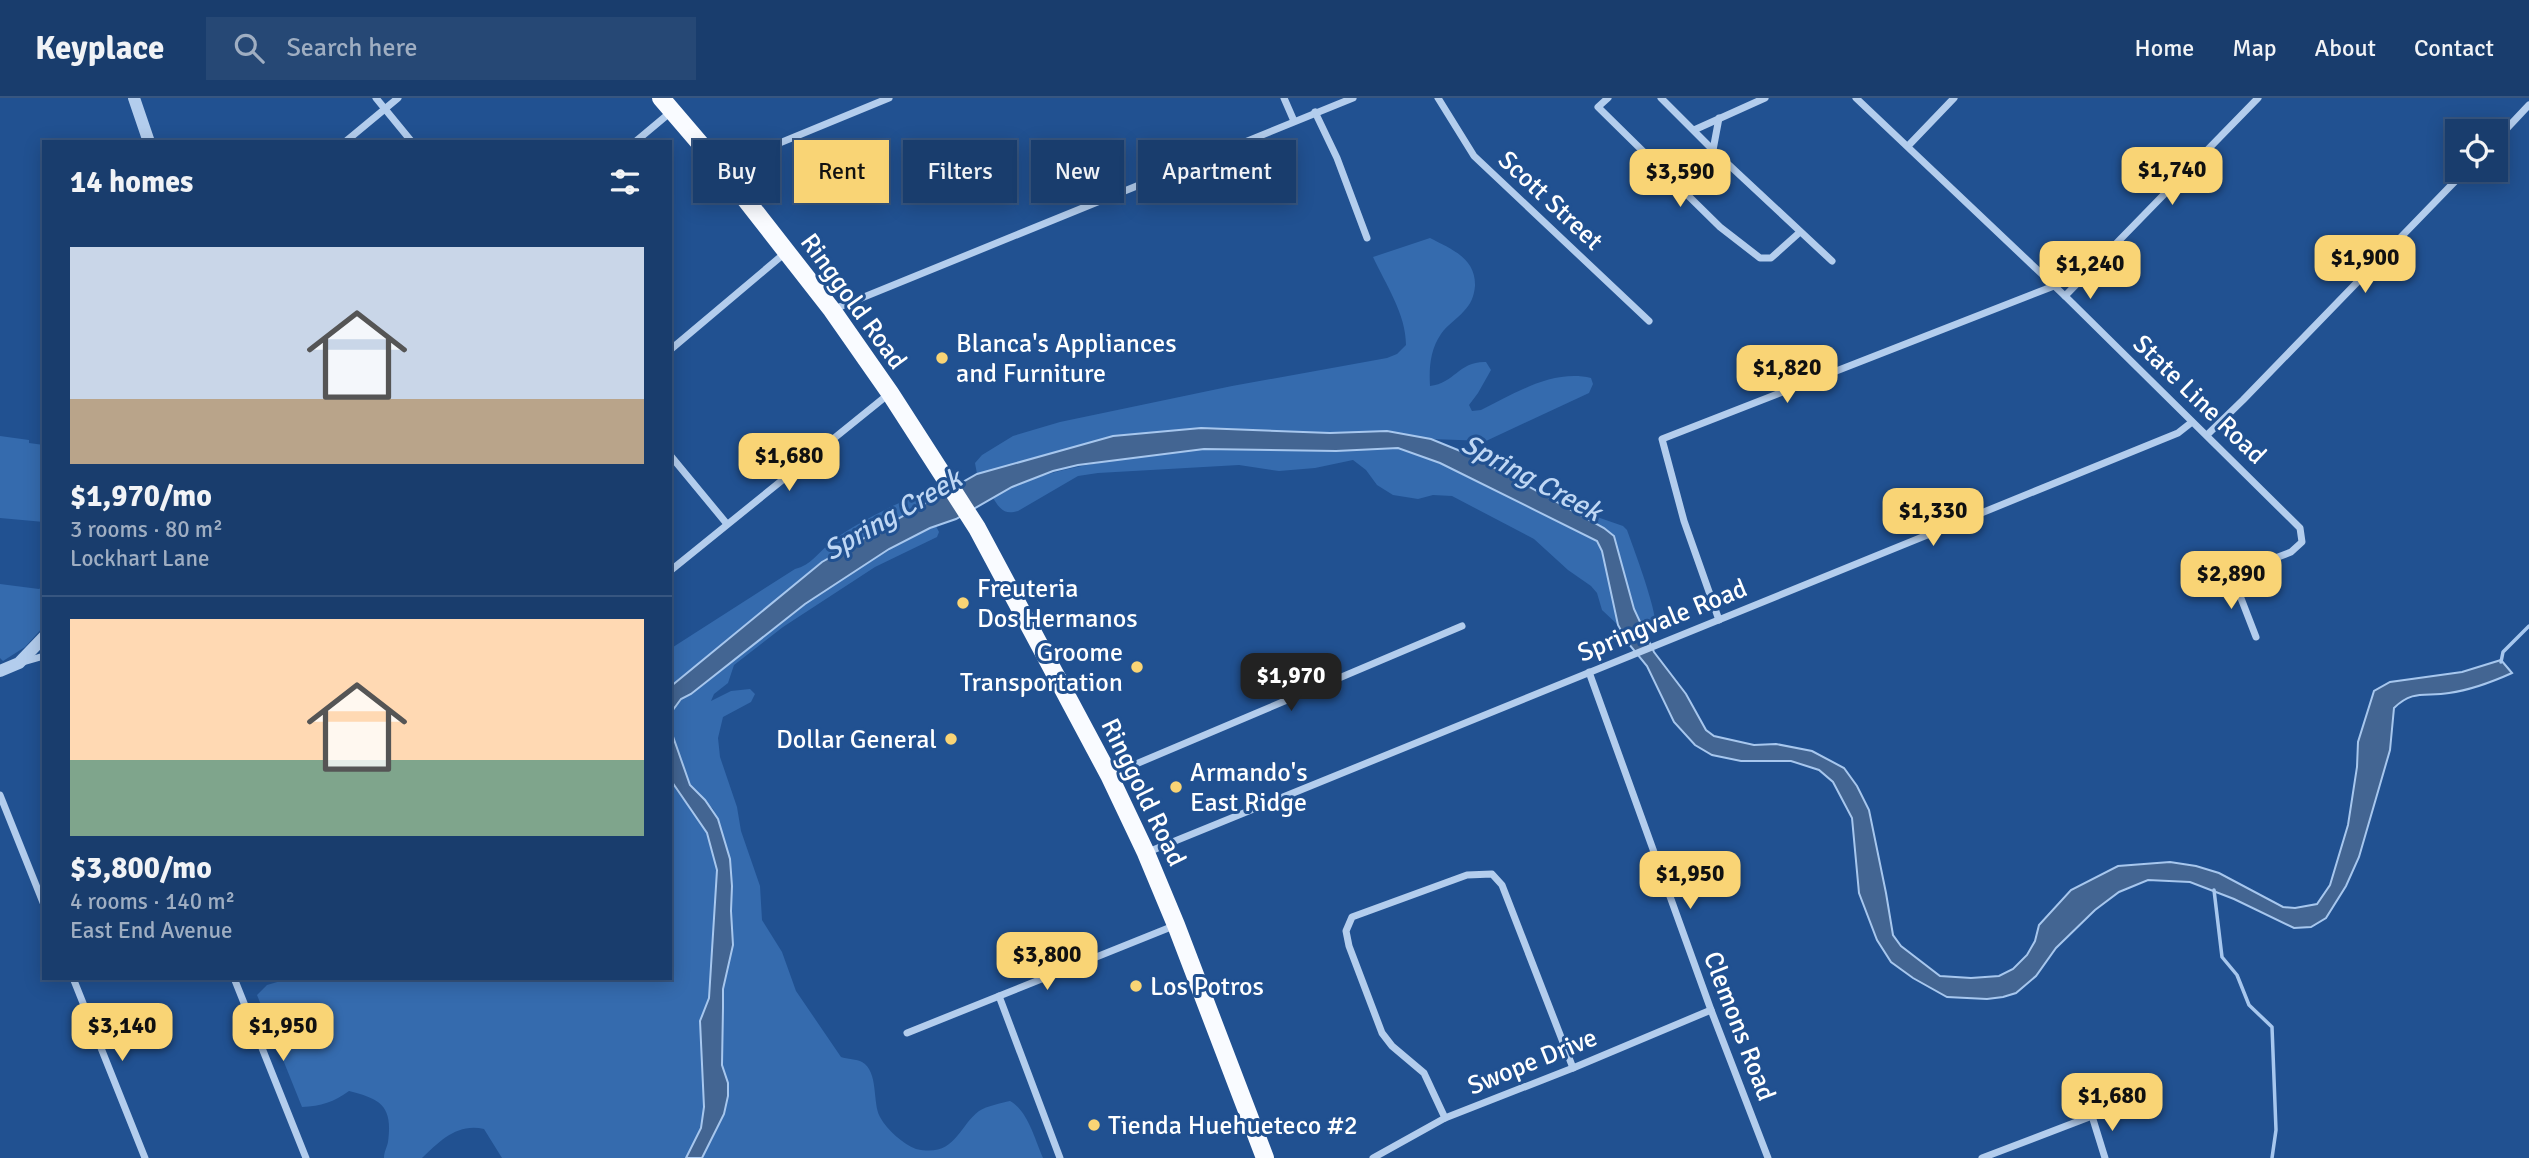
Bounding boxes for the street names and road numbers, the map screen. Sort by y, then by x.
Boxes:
street label: Scott Street [1491,144,1609,257]
street label: Ringgold Road [793,227,913,376]
street label: State Line Road [2126,328,2273,471]
street label: Springvale Road [1573,572,1752,669]
street label: Ringgold Road [1094,713,1193,872]
street label: Clemons Road [1696,947,1782,1105]
street label: Swope Drive [1463,1022,1602,1102]

